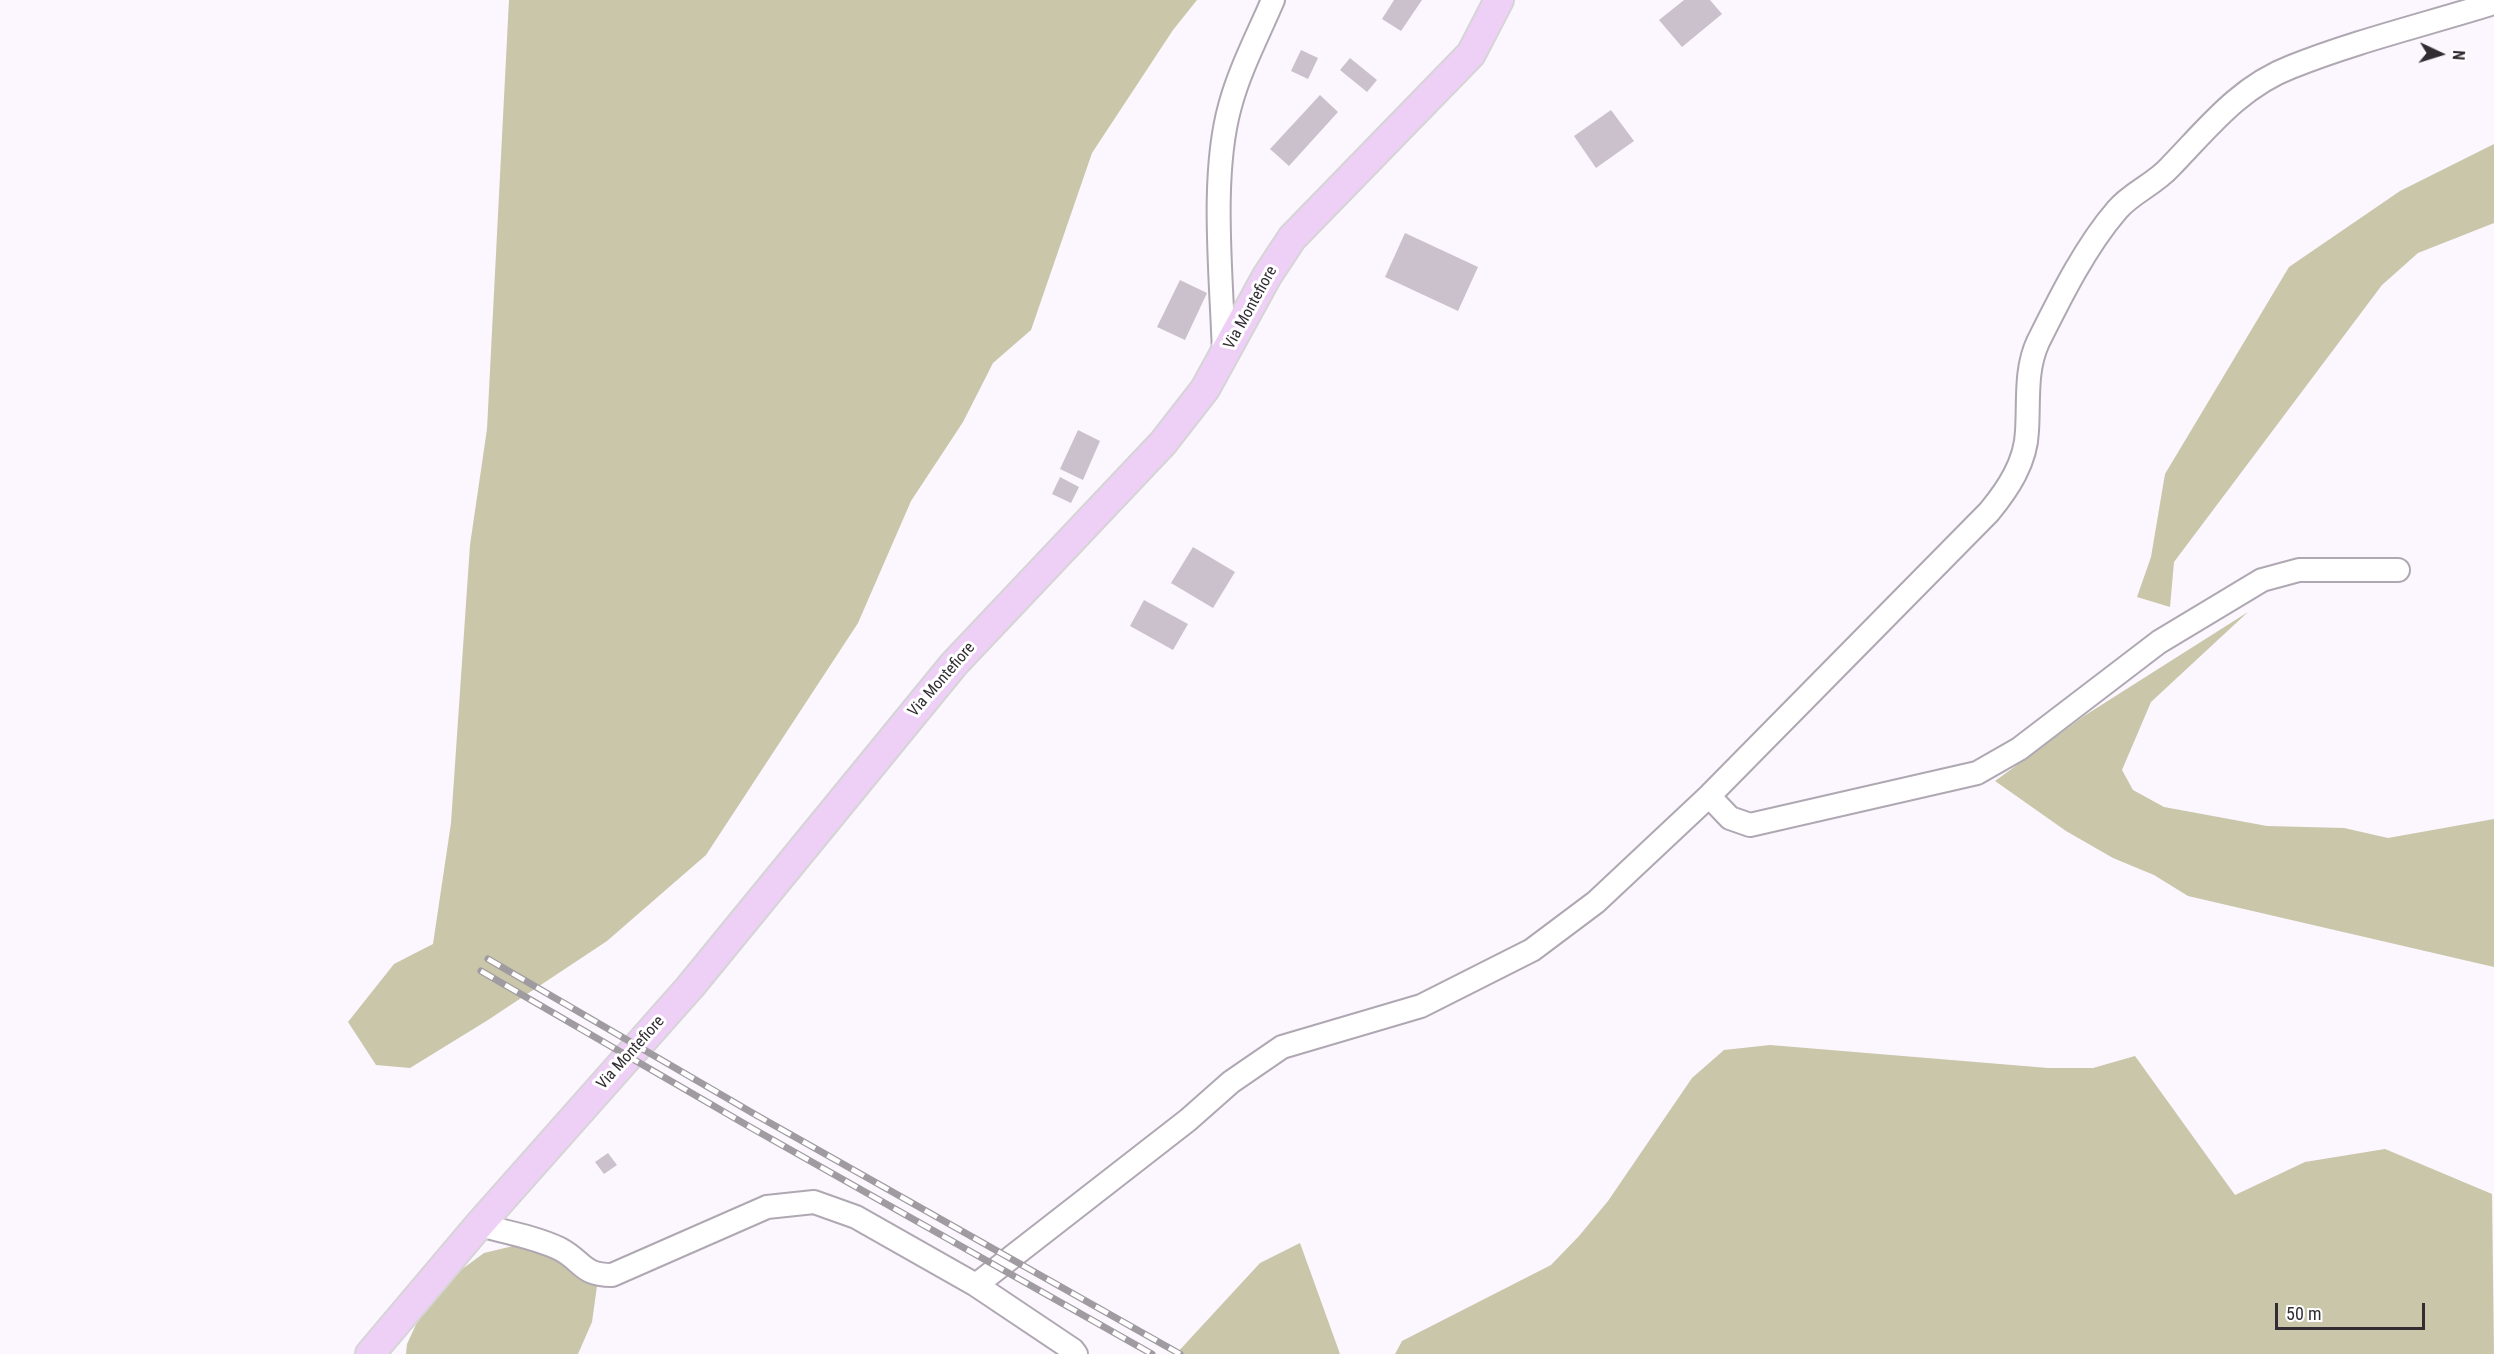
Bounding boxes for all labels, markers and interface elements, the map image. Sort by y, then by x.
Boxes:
north arrow [2410,24,2470,84]
text: N [2449,50,2468,61]
street label: Via Montefiore [1220,263,1282,353]
street label: Via Montefiore [905,639,979,721]
street label: Via Montefiore [593,1012,669,1094]
scale bar [2278,1291,2428,1329]
text: 50 m [2286,1303,2321,1324]

